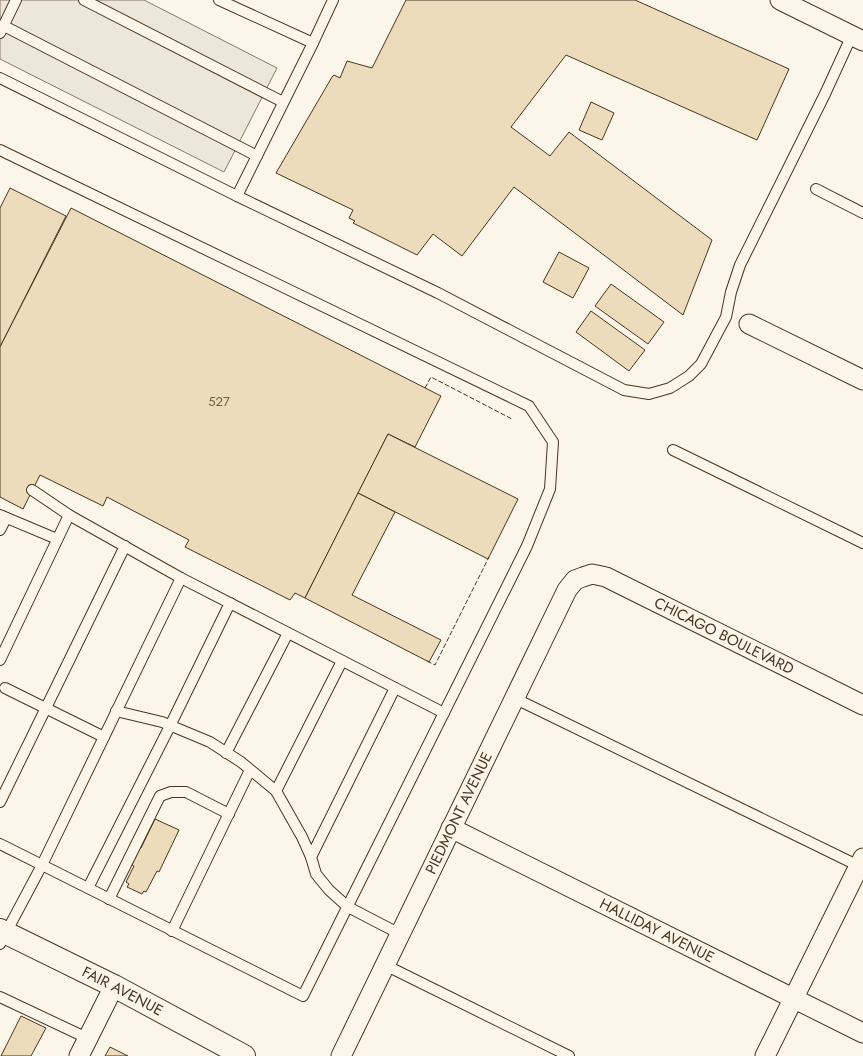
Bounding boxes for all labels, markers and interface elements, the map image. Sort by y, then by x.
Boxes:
house number: 527 [208,392,230,411]
street label: CHICAGO BOULEVARD [650,592,798,680]
street label: PIEDMONT AVENUE [420,748,498,878]
street label: HALLIDAY AVENUE [596,893,718,968]
street label: FAIR AVENUE [78,961,167,1021]

